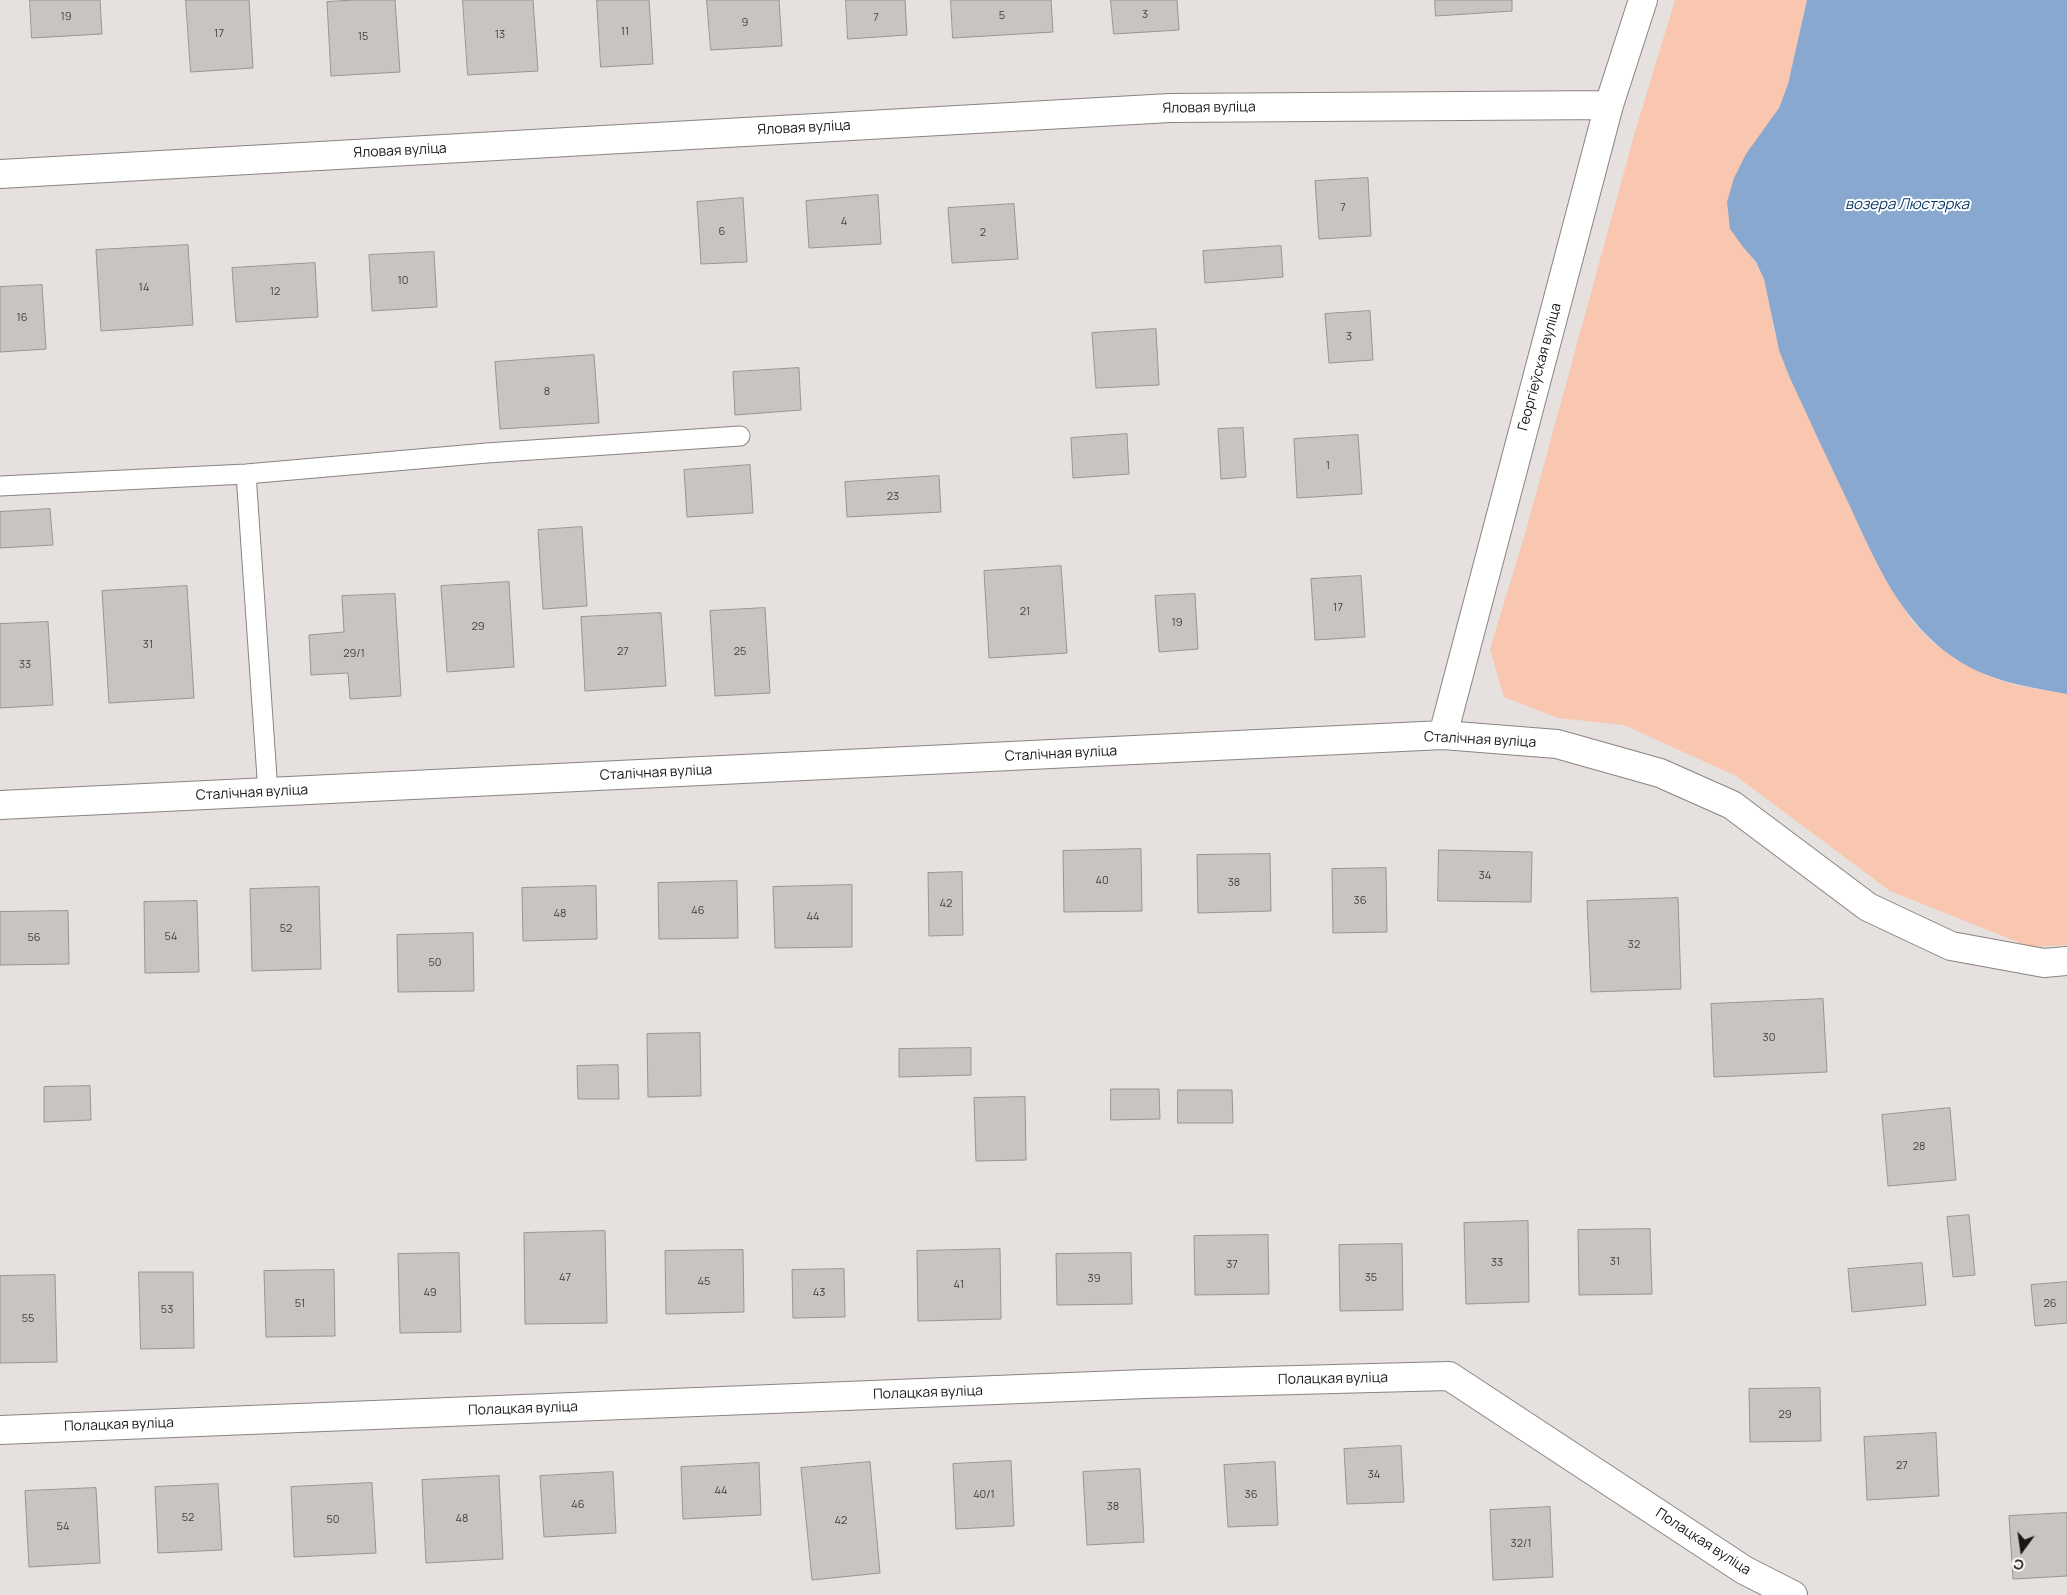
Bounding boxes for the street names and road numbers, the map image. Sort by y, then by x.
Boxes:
street label: Яловая вуліца [1162,99,1256,117]
street label: Яловая вуліца [757,117,851,139]
street label: Яловая вуліца [353,140,447,162]
street label: Георгіеўская вуліца [1515,301,1565,433]
street label: Сталічная вуліца [1423,729,1537,751]
street label: Сталічная вуліца [1004,743,1118,765]
street label: Сталічная вуліца [599,762,713,784]
street label: Сталічная вуліца [195,782,309,804]
street label: Полацкая вуліца [1278,1370,1388,1388]
street label: Полацкая вуліца [873,1383,983,1403]
street label: Полацкая вуліца [468,1399,578,1419]
street label: Полацкая вуліца [64,1415,174,1435]
street label: Полацкая вуліца [1652,1505,1754,1579]

